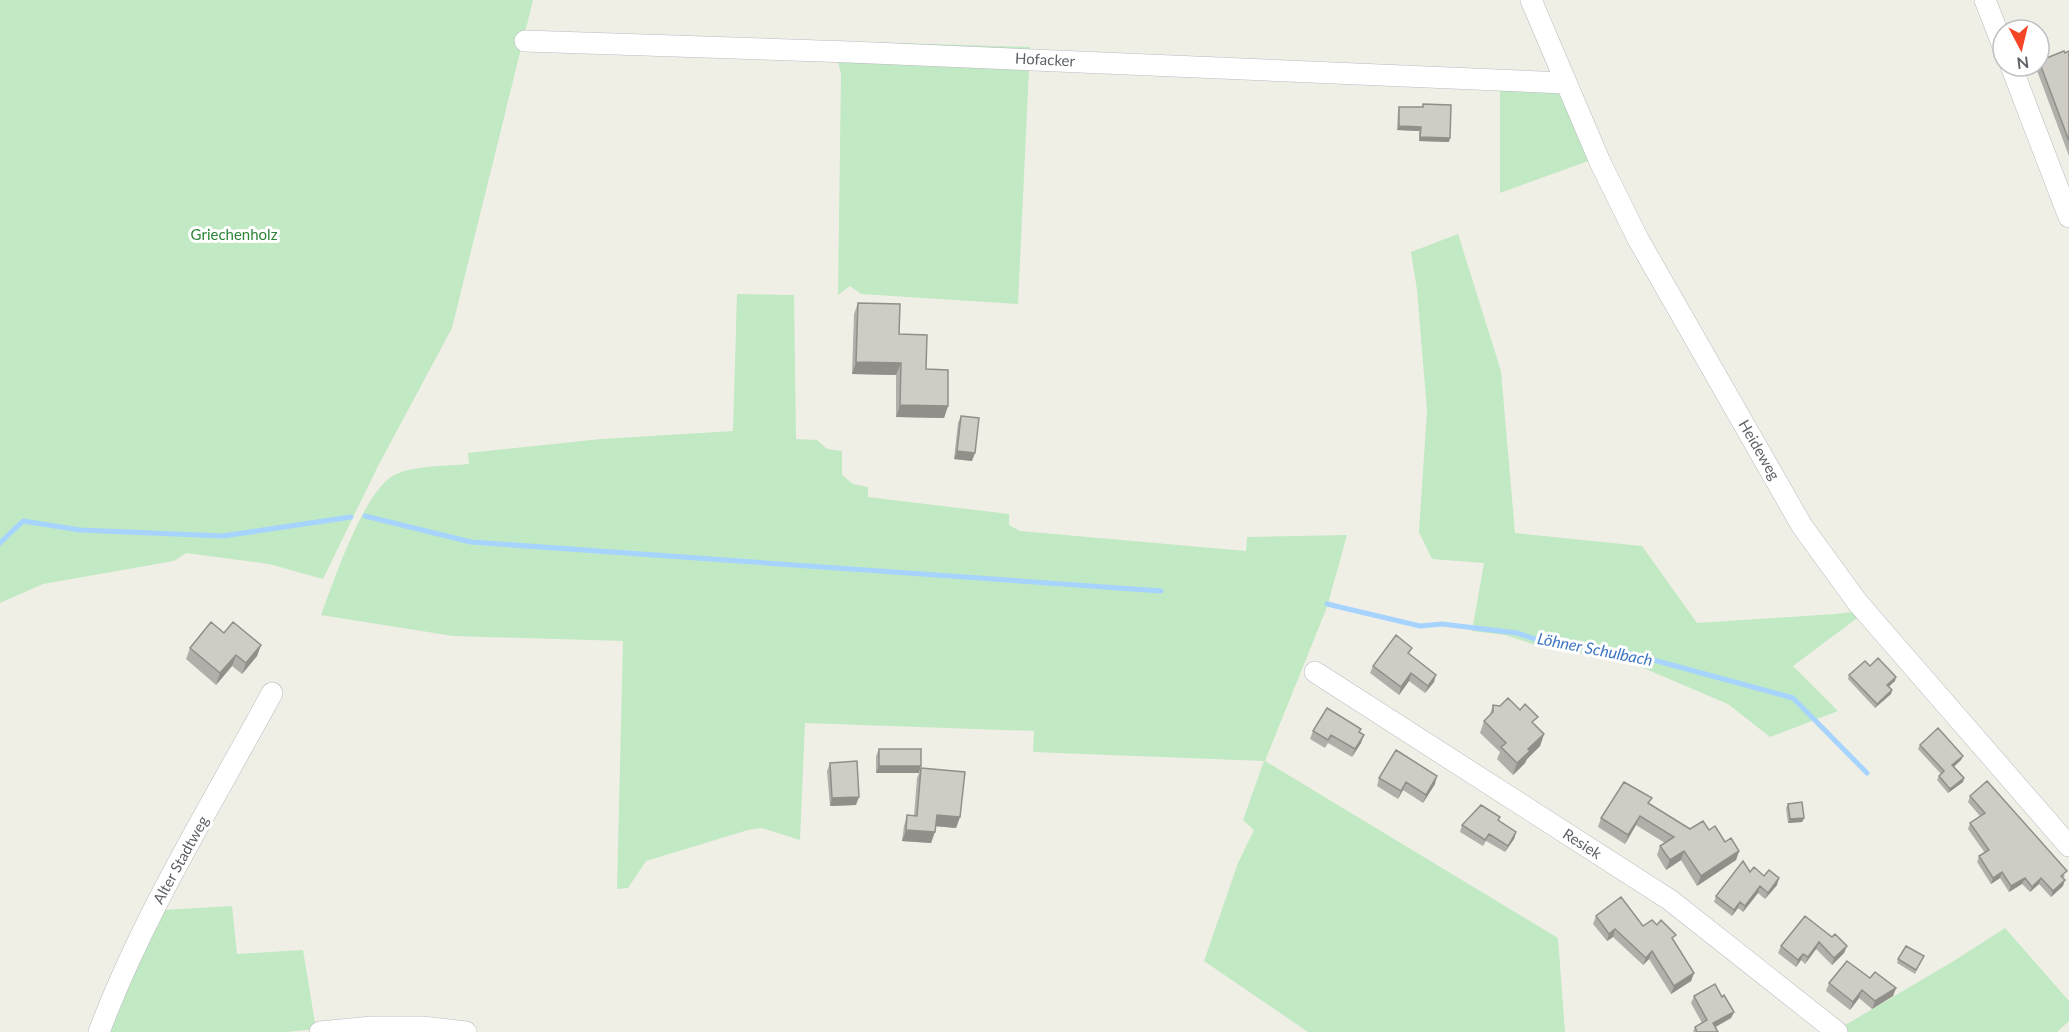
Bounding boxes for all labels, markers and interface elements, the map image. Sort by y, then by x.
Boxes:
north arrow [1991,18,2051,78]
street label: Hofacker [1015,48,1076,70]
text: N [2016,53,2030,74]
park label: Griechenholz [191,225,278,243]
street label: Heideweg [1735,416,1784,483]
water label: Löhner Schulbach [1536,628,1654,669]
street label: Alter Stadtweg [149,812,212,907]
street label: Resiek [1560,824,1606,862]

